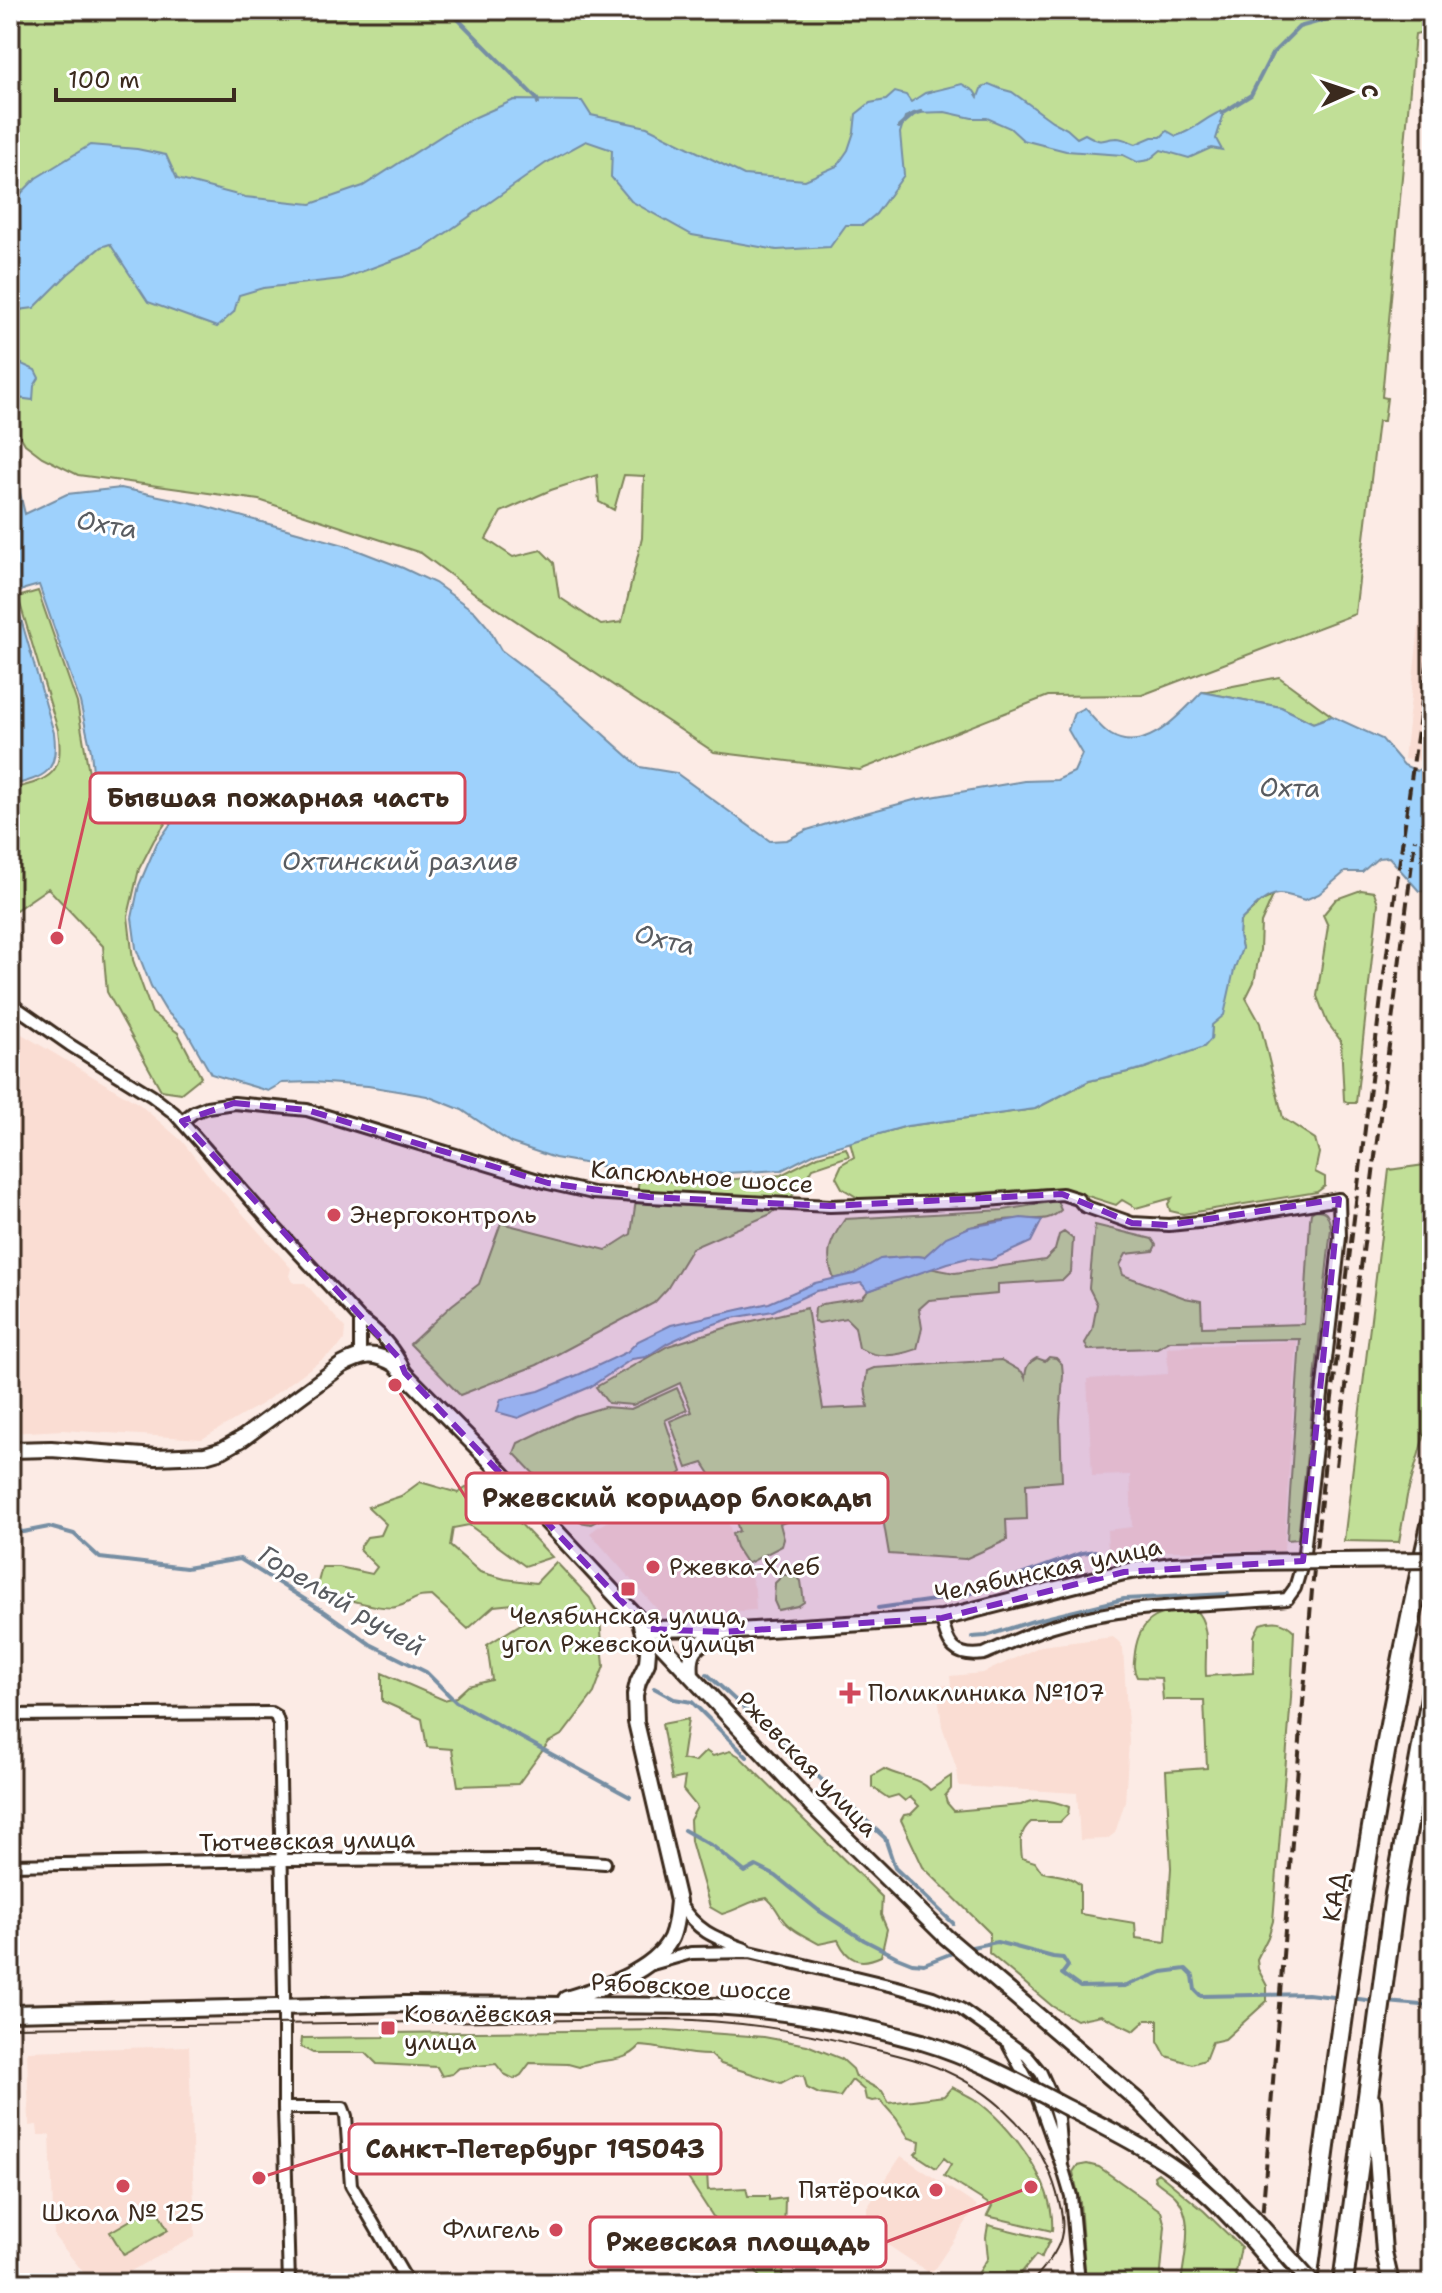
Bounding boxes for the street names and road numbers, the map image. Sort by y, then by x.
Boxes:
street label: Капсюльное шоссе [589,1153,815,1201]
street label: Челябинская улица [932,1530,1164,1610]
street label: Ржевская улица [729,1684,885,1844]
street label: Тютчевская улица [199,1823,415,1859]
street label: КАД [1315,1870,1355,1924]
street label: Рябовское шоссе [590,1966,792,2008]

